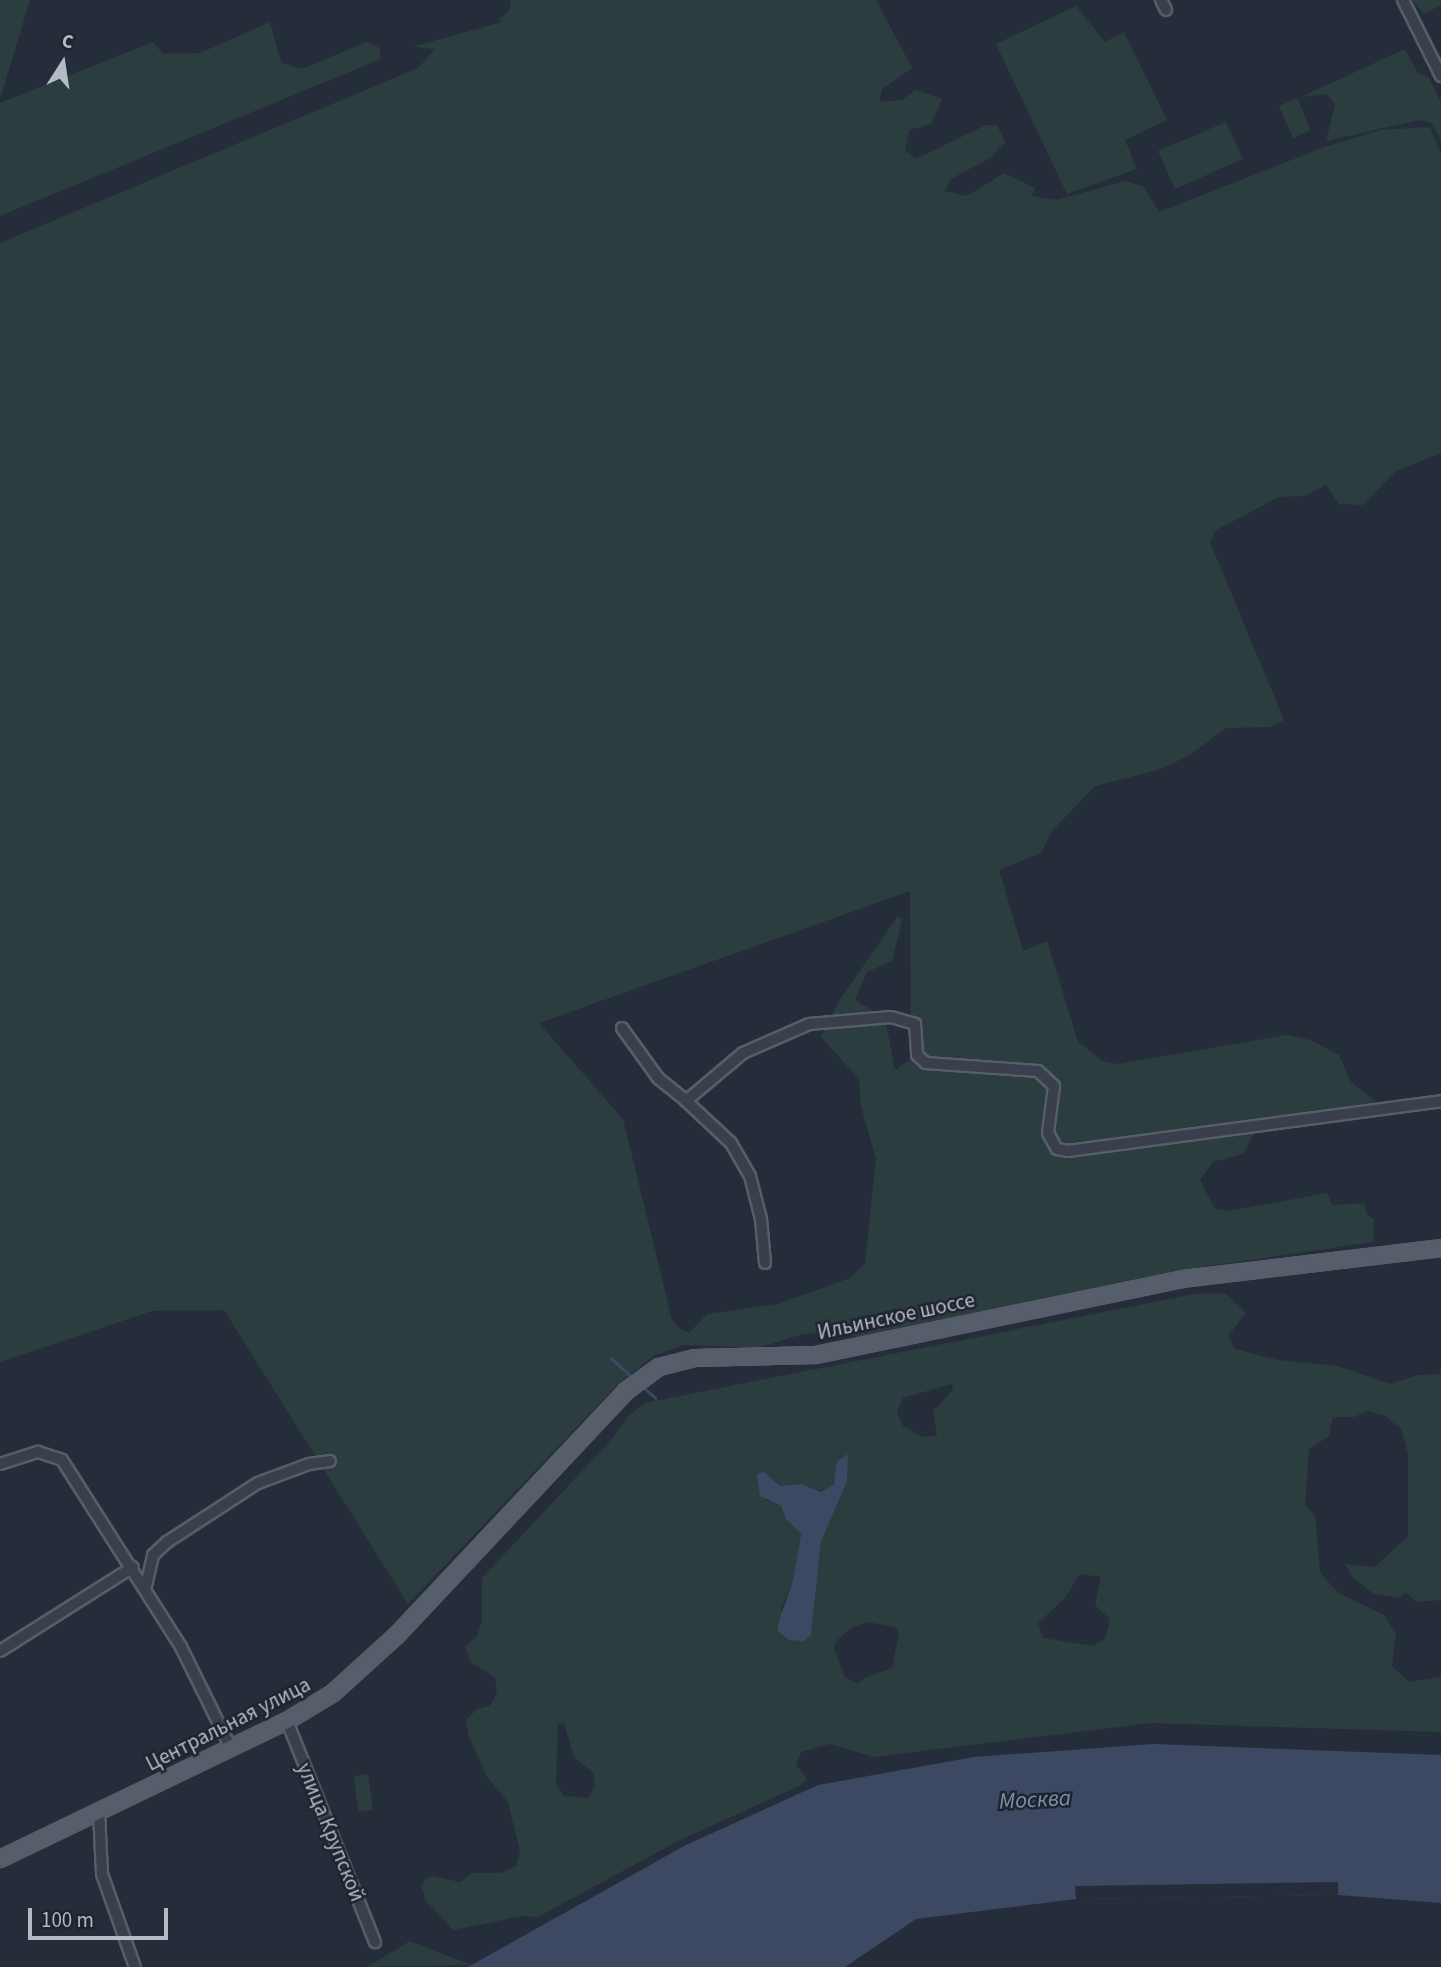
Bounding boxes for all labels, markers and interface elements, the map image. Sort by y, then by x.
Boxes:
north arrow [28,28,98,98]
text: С [59,28,76,56]
street label: Ильинское шоссе [815,1287,977,1345]
street label: Центральная улица [141,1672,315,1776]
street label: улица Крупской [292,1759,370,1905]
water label: Москва [998,1784,1072,1816]
scale bar [32,1894,172,1938]
text: 100 m [41,1905,94,1935]

